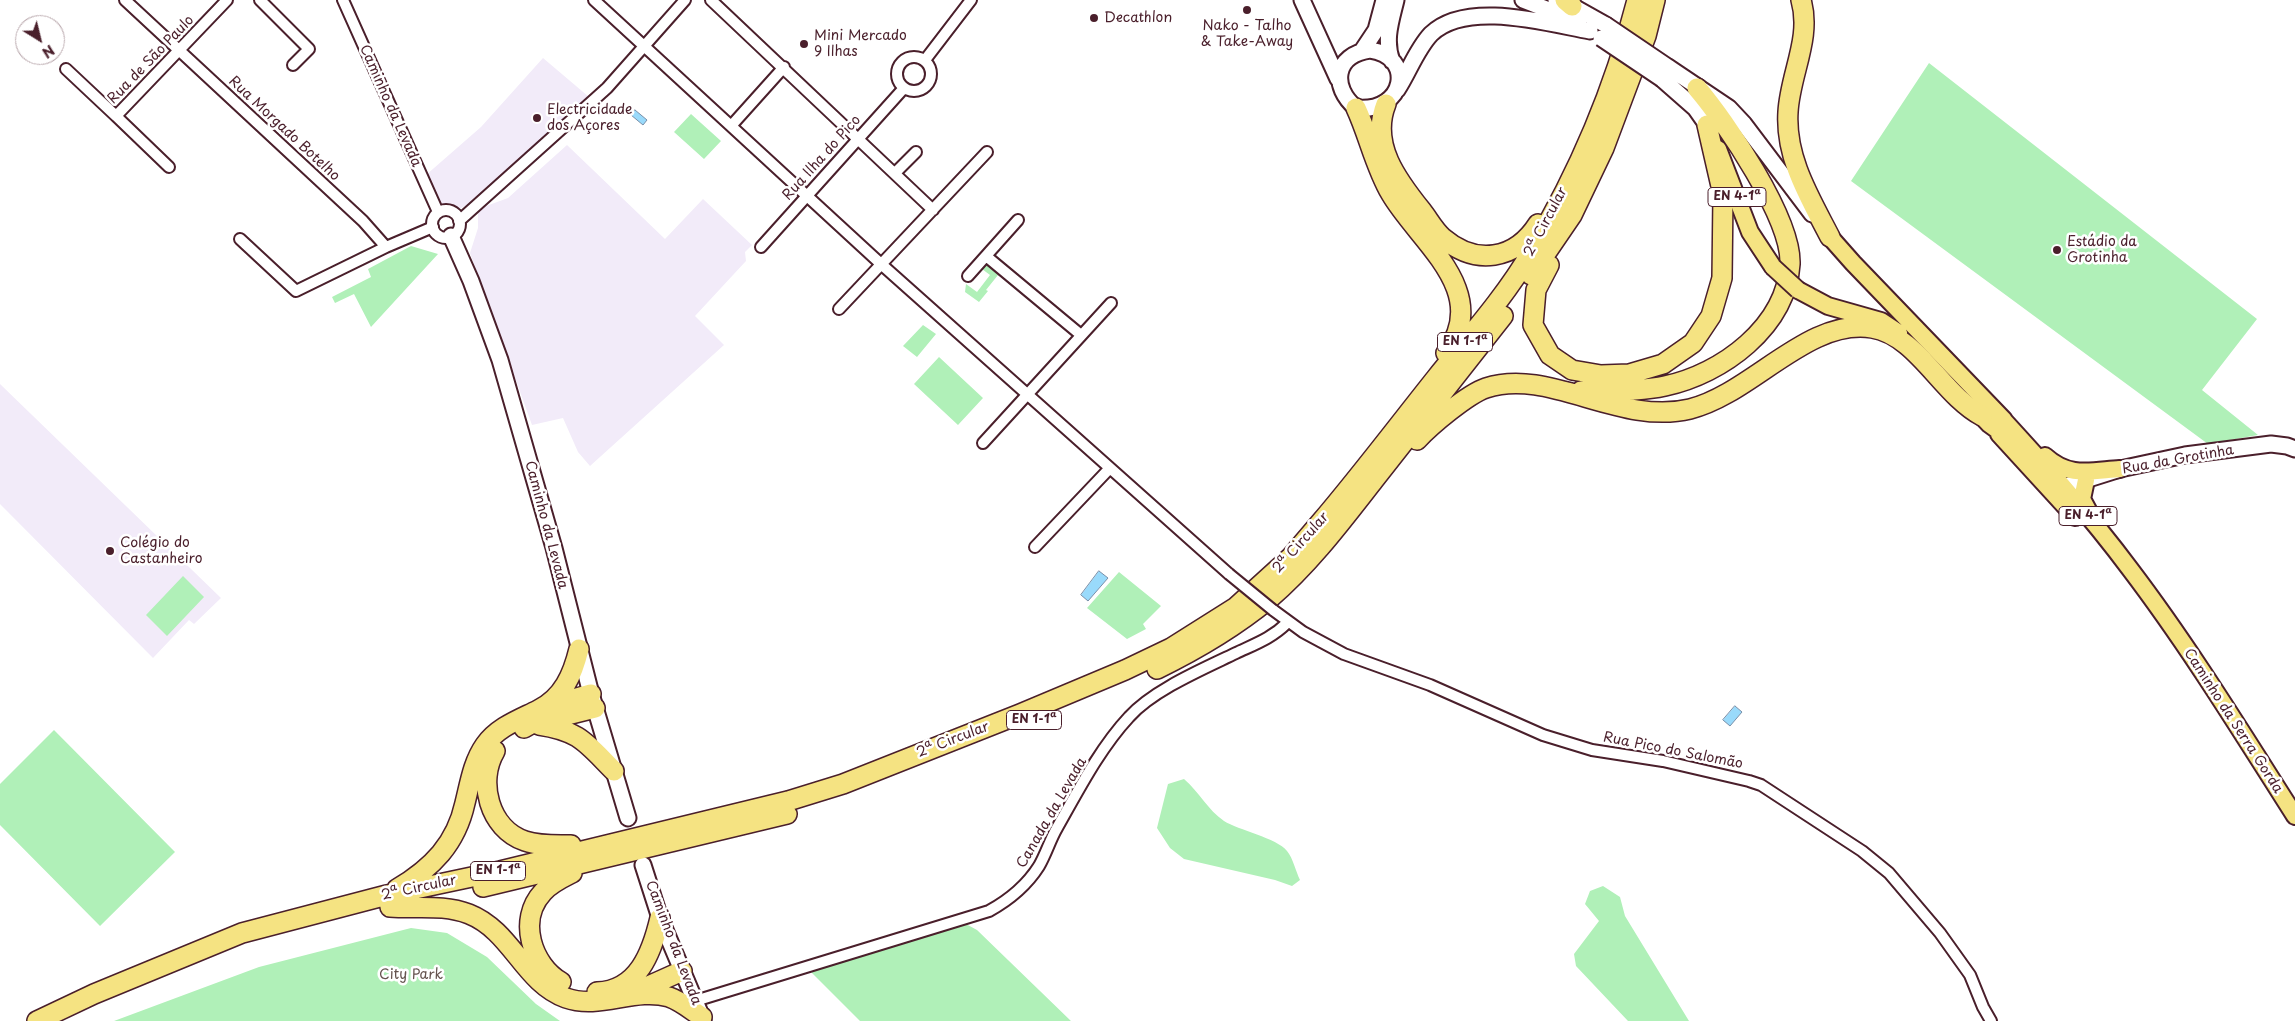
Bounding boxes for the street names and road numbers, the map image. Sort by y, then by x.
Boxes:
street label: Rua de São Paulo [104,12,198,108]
street label: Caminho da Levada [356,42,424,170]
street label: Rua Morgado Botelho [225,73,343,185]
street label: Rua Ilha do Pico [779,112,865,204]
street label: 2ª Circular [1521,184,1571,260]
road number: EN 4-1ª [1708,188,1766,206]
road number: EN 1-1ª [1438,332,1492,352]
street label: Rua da Grotinha [2121,442,2235,478]
street label: Caminho da Levada [521,459,571,591]
road number: EN 4-1ª [2059,506,2117,526]
street label: 2ª Circular [1269,509,1333,577]
street label: Caminho da Serra Gorda [2180,645,2286,797]
road number: EN 1-1ª [1006,710,1062,730]
street label: 2ª Circular [914,719,992,761]
street label: Rua Pico do Salomão [1602,729,1744,773]
street label: Canada da Levada [1013,755,1091,871]
road number: EN 1-1ª [470,861,526,880]
street label: 2ª Circular [380,872,458,904]
street label: Caminho da Levada [642,878,704,1008]

